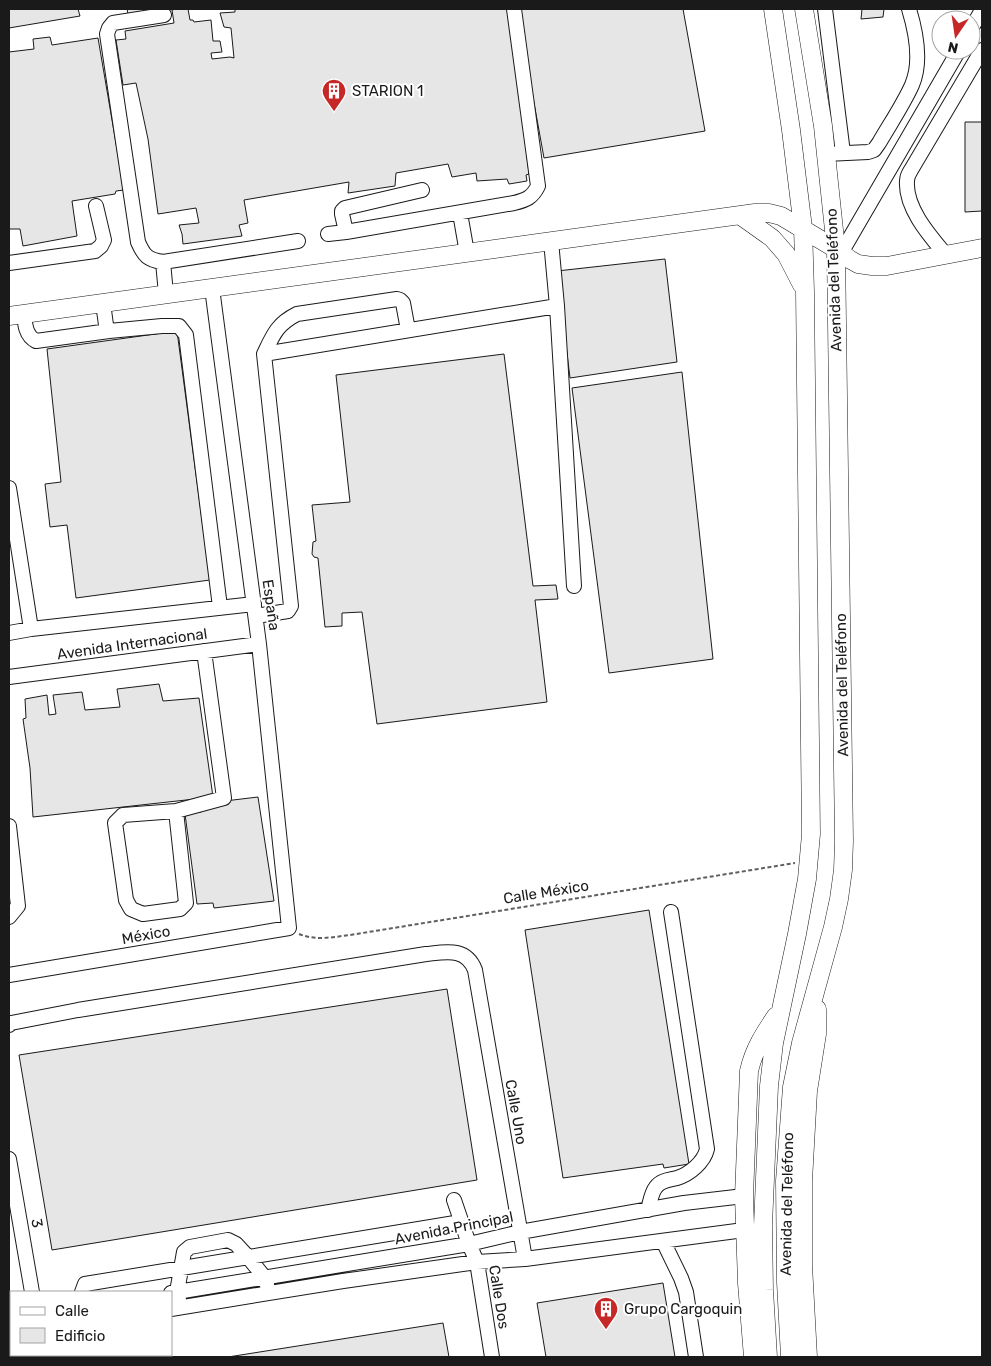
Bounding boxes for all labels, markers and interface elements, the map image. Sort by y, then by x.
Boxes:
north arrow [931,10,981,60]
text: N [946,38,960,57]
building icon: STARION 1 [321,78,347,112]
place label: STARION 1 [352,82,423,100]
street label: Avenida del Teléfono [823,208,845,352]
street label: España [259,578,283,632]
street label: Avenida del Teléfono [832,613,852,757]
street label: Avenida Internacional [56,625,208,663]
street label: Calle México [502,876,590,908]
street label: México [120,922,172,948]
street label: Calle Uno [501,1078,531,1146]
street label: Avenida del Teléfono [777,1132,797,1276]
street label: Avenida Principal [393,1208,515,1248]
street label: 3 [27,1217,47,1229]
street label: Calle Dos [485,1264,513,1330]
legend [10,1291,172,1356]
building icon: Grupo Cargoquin [593,1296,619,1330]
place label: Grupo Cargoquin [624,1300,742,1318]
text: Calle [55,1302,89,1320]
text: Edificio [55,1327,105,1345]

